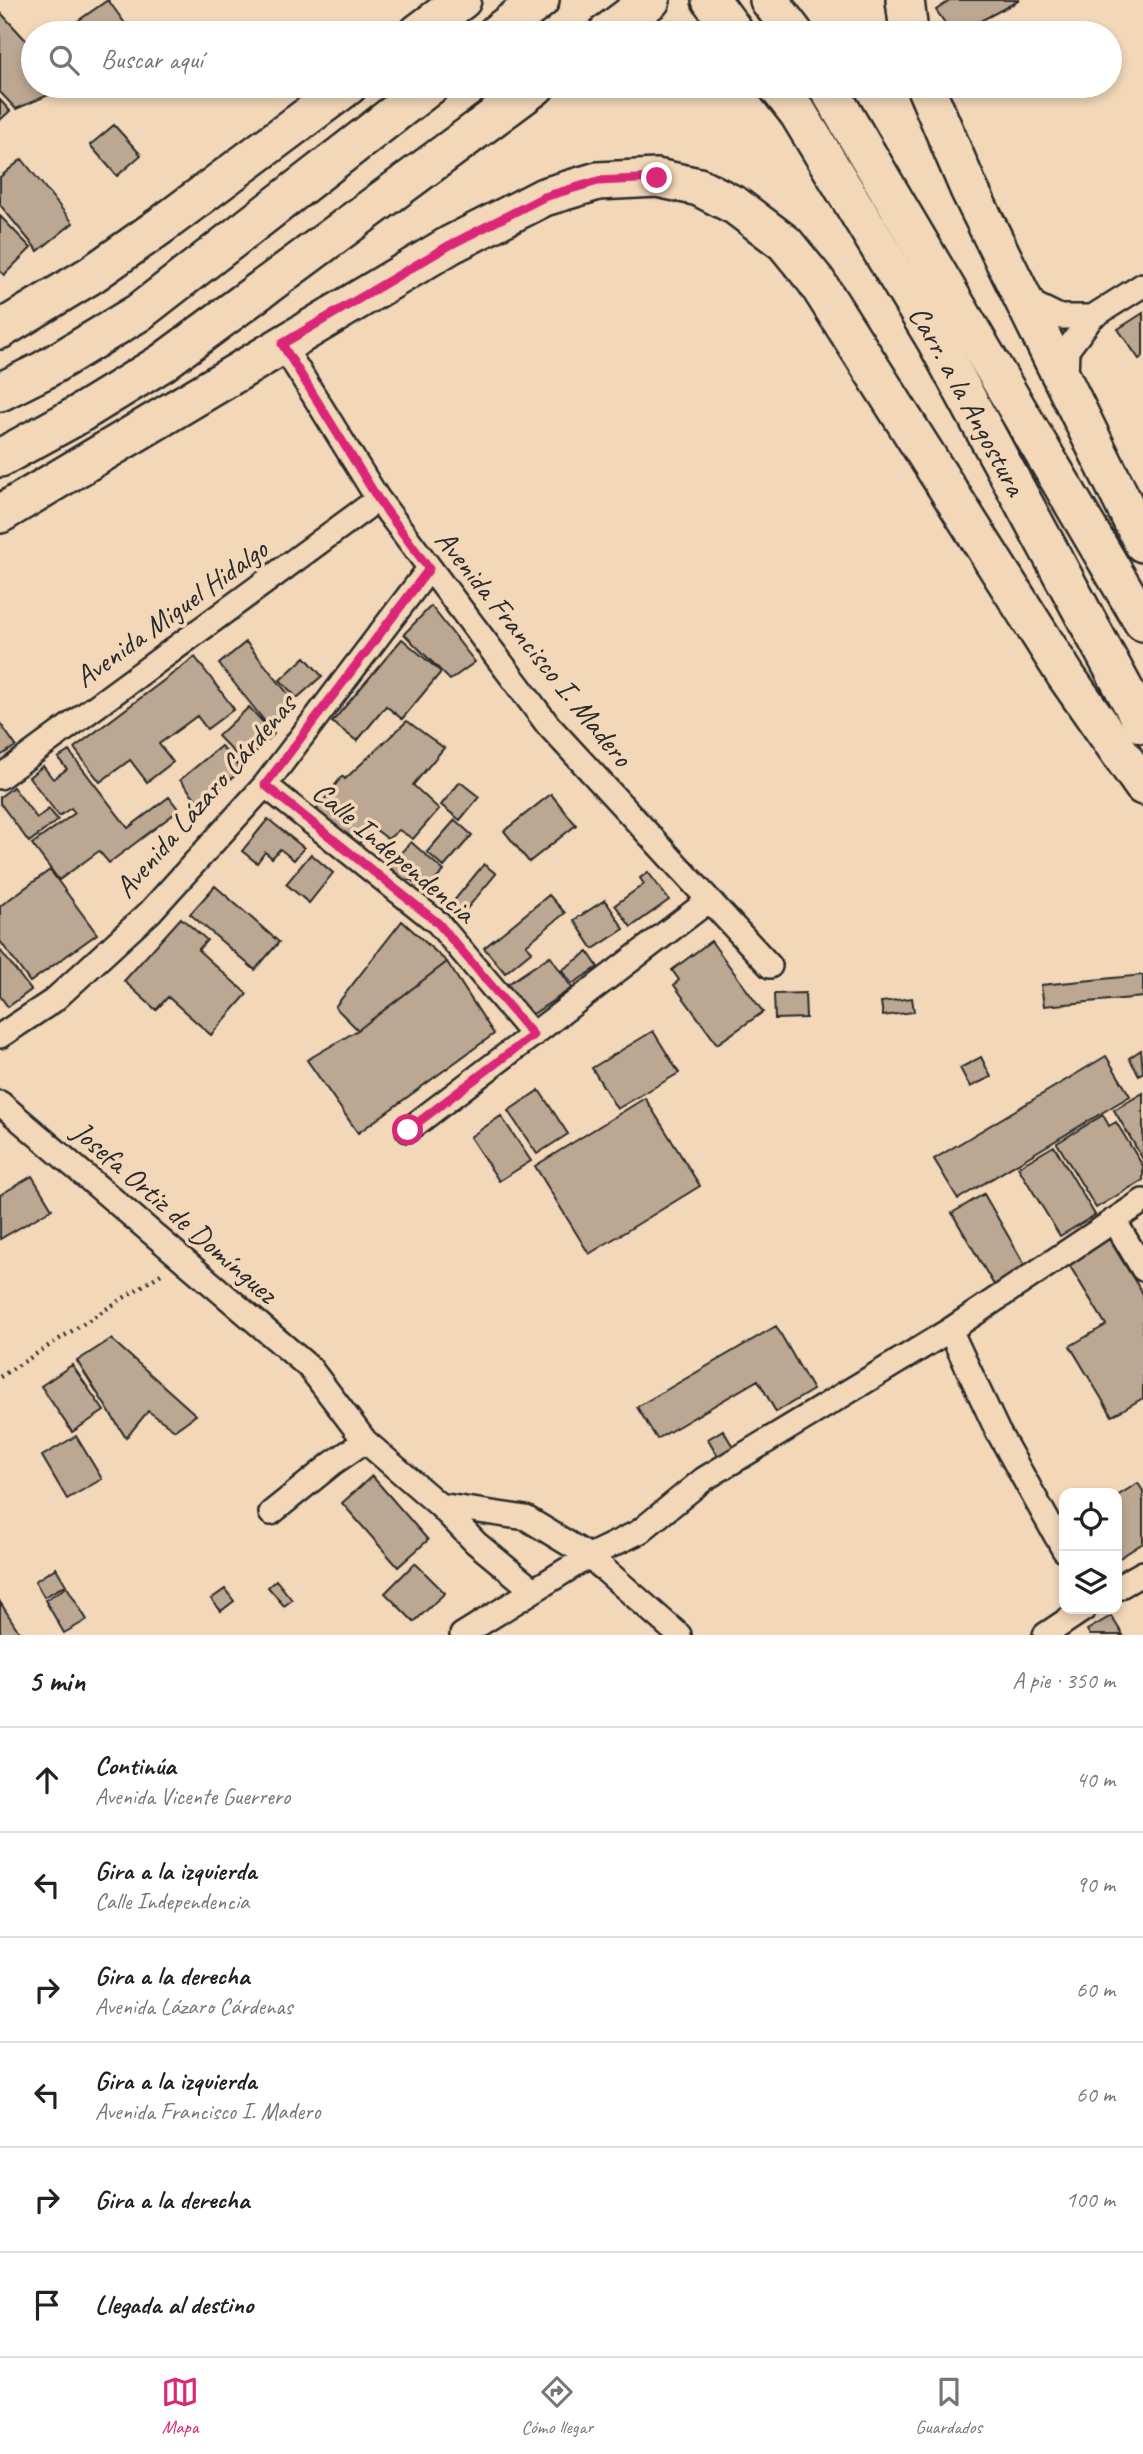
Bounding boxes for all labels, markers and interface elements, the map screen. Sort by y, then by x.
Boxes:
search box [21,21,1122,98]
icon: search [45,41,83,79]
text: Buscar aquí [101,43,203,76]
route end [641,162,672,193]
street label: Carr. a la Angostura [900,299,1036,504]
street label: Avenida Francisco I. Madero [427,522,642,775]
street label: Avenida Miguel Hidalgo [67,529,276,696]
street label: Avenida Lázaro Cárdenas [106,684,306,906]
street label: Calle Independencia [305,773,485,932]
street label: Josefa Ortiz de Domínguez [63,1111,287,1312]
route start [392,1114,423,1145]
map controls [1059,1488,1122,1614]
button: locate [1059,1488,1122,1551]
button: layers [1059,1551,1122,1614]
text: 5 min [28,1662,85,1700]
text: A pie · 350 m [1012,1666,1115,1695]
text: Continúa [95,1749,176,1782]
icon: ahead [28,1761,66,1799]
text: 40 m [1076,1765,1115,1794]
text: Avenida Vicente Guerrero [95,1782,290,1811]
text: Gira a la izquierda [95,1854,256,1887]
icon: left [28,1866,66,1904]
text: 90 m [1076,1870,1115,1899]
text: Calle Independencia [95,1887,249,1916]
text: Gira a la derecha [95,1959,249,1992]
icon: right [28,1971,66,2009]
text: 60 m [1076,1975,1115,2004]
text: Avenida Lázaro Cárdenas [95,1992,292,2021]
text: Gira a la izquierda [95,2064,256,2097]
icon: left [28,2076,66,2114]
text: 60 m [1076,2080,1115,2109]
text: Avenida Francisco I. Madero [95,2097,320,2126]
icon: right [28,2181,66,2219]
text: Gira a la derecha [95,2183,249,2216]
text: 100 m [1066,2185,1115,2214]
icon: arrive [28,2286,66,2324]
text: Llegada al destino [95,2288,253,2321]
tab: Mapa [161,2373,199,2439]
tab: Cómo llegar [521,2373,593,2439]
tab: Guardados [915,2373,982,2439]

